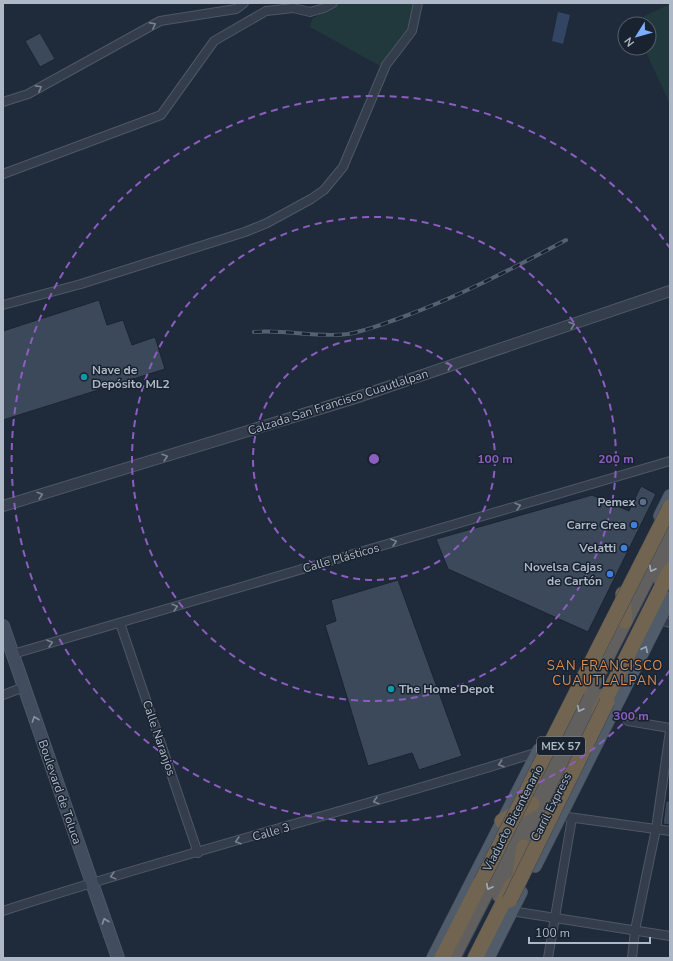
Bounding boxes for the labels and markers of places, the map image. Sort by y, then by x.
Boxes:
place label: Nave de Depósito ML2 [92,362,170,392]
marker: Nave de Depósito ML2 [79,372,89,382]
centre of rings [367,452,381,466]
place label: Pemex [597,494,635,510]
marker: Pemex [638,497,648,507]
place label: Carre Crea [567,517,626,533]
marker: Carre Crea [629,520,639,530]
place label: Velatti [578,540,616,556]
marker: Velatti [619,543,629,553]
place label: Novelsa Cajas de Cartón [524,559,602,589]
marker: Novelsa Cajas de Cartón [605,569,615,579]
place label: The Home Depot [399,681,494,697]
marker: The Home Depot [386,684,396,694]

